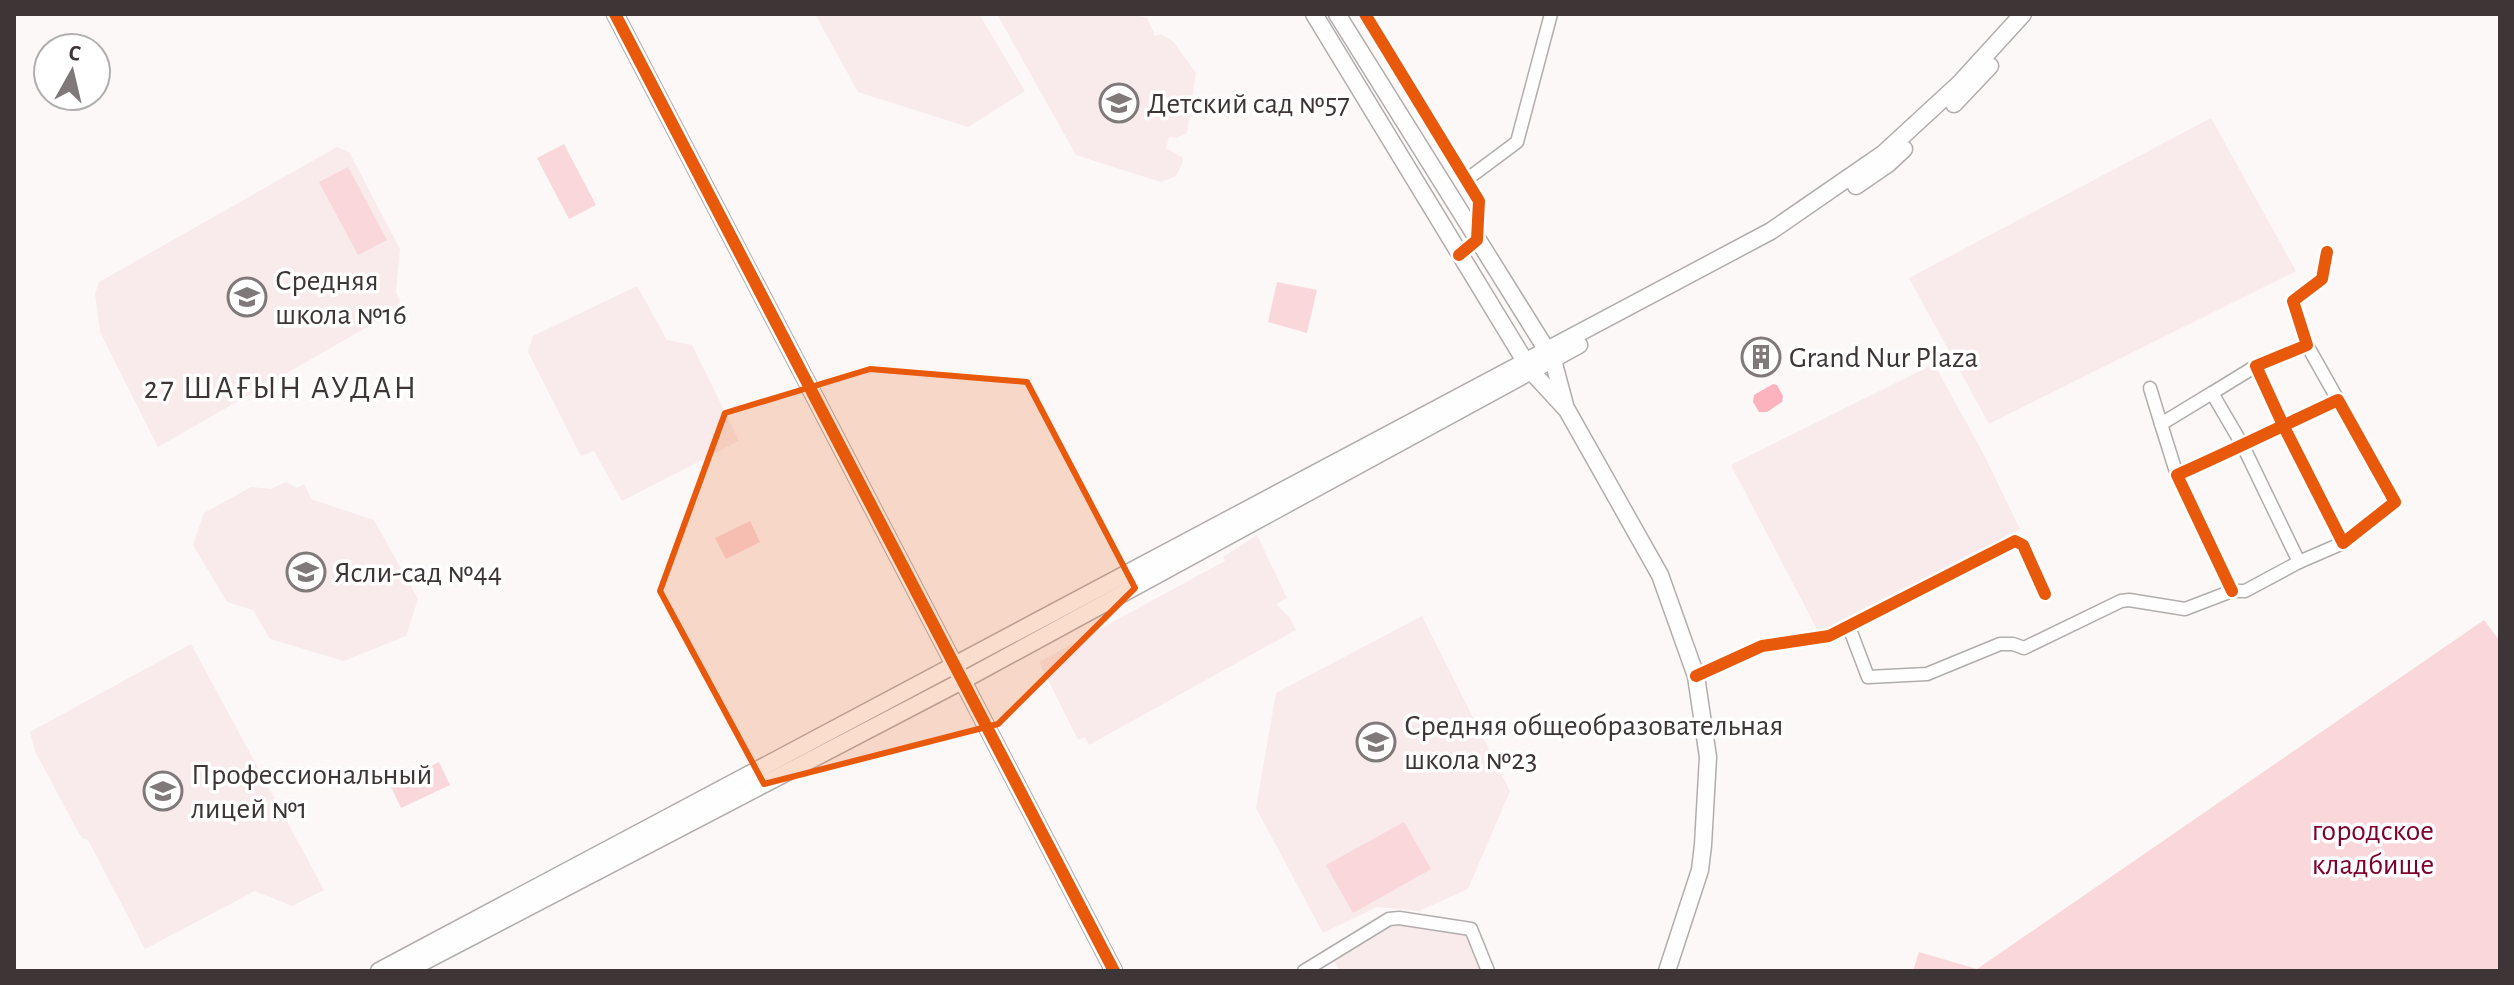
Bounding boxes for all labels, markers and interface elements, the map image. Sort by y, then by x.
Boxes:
north arrow [32,32,112,112]
text: С [67,41,82,65]
school or university icon: Детский сад №57 [1098,82,1140,124]
place label: Детский сад №57 [1147,89,1350,119]
place label: Средняя школа №16 [275,266,407,330]
school or university icon: Средняя школа №16 [226,276,268,318]
building icon: Grand Nur Plaza [1740,336,1782,378]
place label: Grand Nur Plaza [1789,343,1978,373]
district label: 27 ШАҒЫН АУДАН [144,372,418,404]
school or university icon: Ясли-сад №44 [285,551,327,593]
place label: Ясли-сад №44 [334,558,502,588]
place label: Средняя общеобразовательная школа №23 [1404,711,1783,775]
school or university icon: Средняя общеобразовательная школа №23 [1355,721,1397,763]
place label: Профессиональный лицей №1 [191,760,432,824]
school or university icon: Профессиональный лицей №1 [142,770,184,812]
park label: городское кладбище [2312,816,2434,880]

